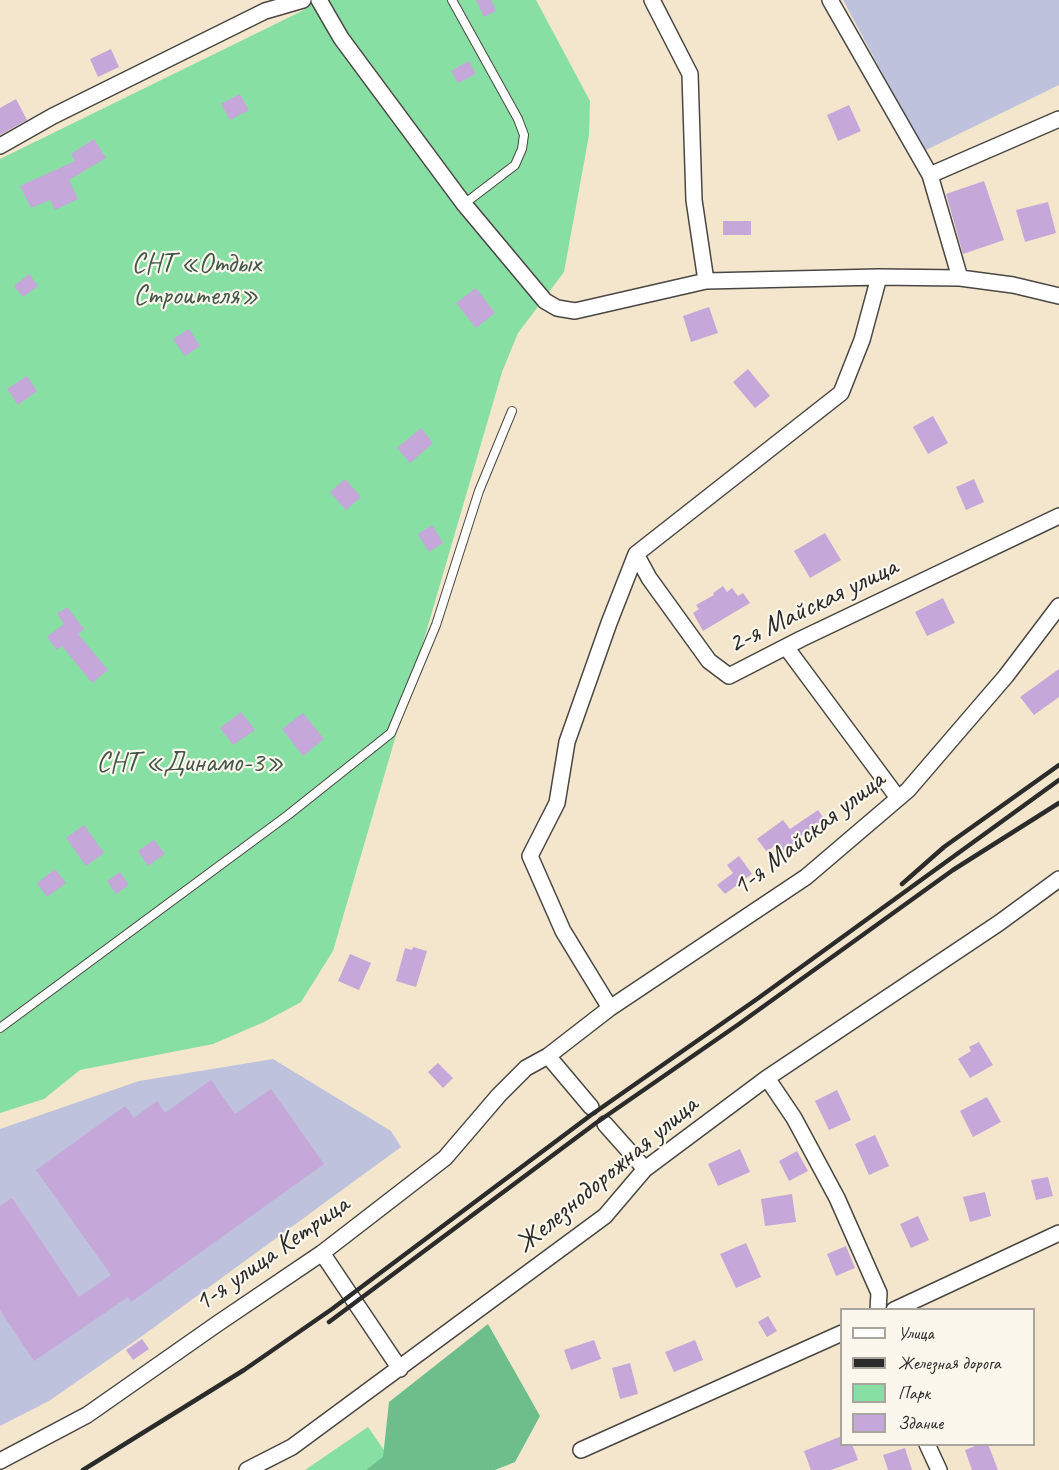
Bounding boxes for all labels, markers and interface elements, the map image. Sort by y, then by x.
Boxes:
park label: СНТ «Отдых Строителя» [132,248,260,314]
street label: 2-я Майская улица [723,550,903,662]
park label: СНТ «Динамо-3» [96,747,284,781]
street label: 1-я Майская улица [726,764,892,904]
street label: Железнодорожная улица [509,1089,705,1261]
street label: 1-я улица Кетрица [188,1188,356,1320]
legend [840,1308,1035,1446]
text: Улица [898,1322,934,1344]
text: Железная дорога [898,1352,1001,1374]
text: Парк [898,1382,930,1404]
text: Здание [898,1412,943,1434]

